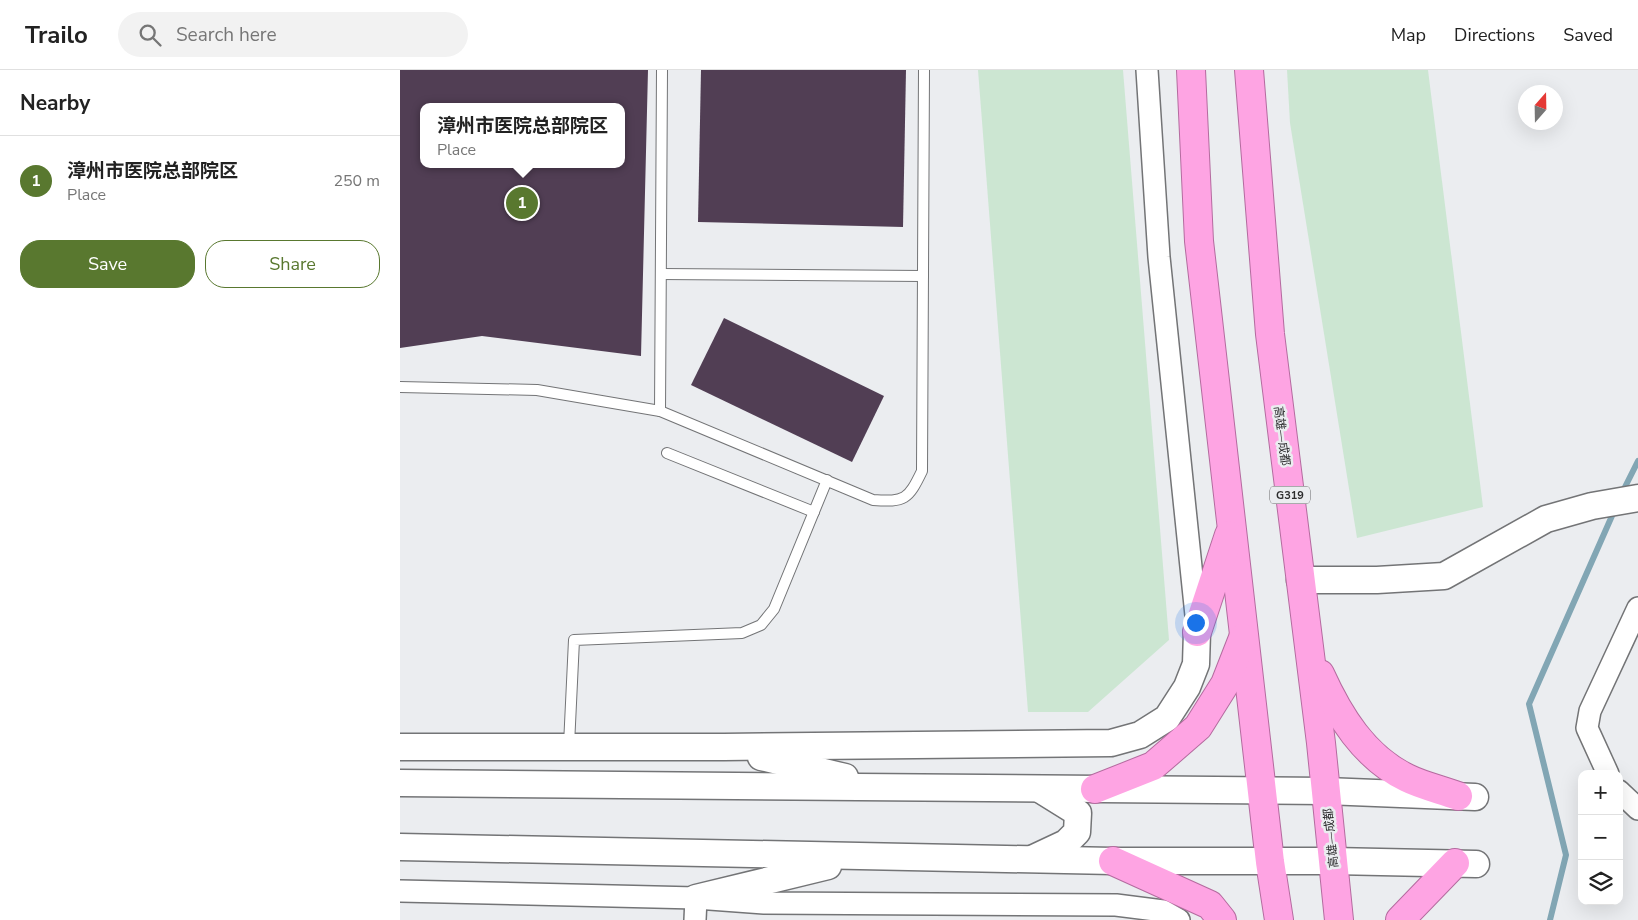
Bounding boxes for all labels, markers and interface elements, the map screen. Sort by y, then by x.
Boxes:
search box [118,12,468,57]
text: Trailo [25,19,88,51]
icon: search [136,21,164,49]
text: Search here [176,22,277,48]
text: Map [1391,23,1426,47]
text: Directions [1454,23,1535,47]
text: Saved [1563,23,1613,47]
north arrow [1518,85,1563,130]
text: Nearby [20,89,90,117]
popup [420,103,625,168]
text: 漳州市医院总部院区 [437,113,608,139]
text: Place [437,139,476,161]
text: 漳州市医院总部院区 [67,158,238,184]
text: 1 [31,170,41,192]
text: 250 m [333,170,380,192]
text: Place [67,184,106,206]
pin: 1 [506,184,538,222]
button: Save [20,240,195,288]
button: Share [205,240,380,288]
street label: 高雄—成都 [1270,405,1294,467]
road number: G319 [1270,486,1310,504]
your location [1183,610,1209,636]
map controls [1578,770,1623,905]
button: + [1578,770,1623,815]
street label: 高雄—成都 [1320,807,1342,869]
button: − [1578,815,1623,860]
button: layers [1578,860,1623,905]

